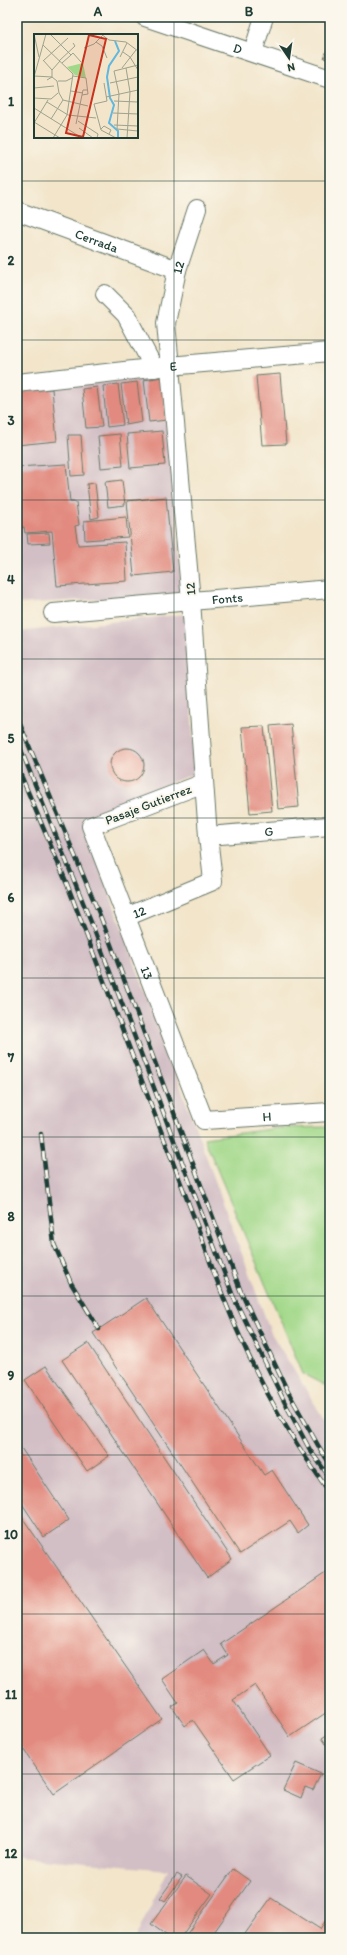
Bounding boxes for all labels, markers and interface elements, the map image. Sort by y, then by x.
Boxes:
text: A [93,4,103,19]
text: B [245,4,254,19]
inset map [34,34,138,138]
north arrow [269,38,309,78]
street label: D [231,40,245,57]
text: N [286,60,296,74]
text: 1 [8,94,14,109]
street label: Cerrada [73,226,120,256]
text: 2 [8,253,15,268]
street label: 12 [169,259,188,275]
street label: E [169,358,177,374]
text: 3 [7,413,15,428]
text: 4 [7,572,15,587]
street label: 12 [182,582,199,596]
street label: Fonts [211,590,244,607]
text: 5 [8,731,15,746]
street label: Pasaje Gutierrez [103,781,193,828]
street label: G [264,824,274,839]
text: 6 [8,890,15,905]
street label: 12 [130,903,148,922]
street label: 13 [138,964,156,982]
text: 7 [7,1050,15,1065]
street label: H [262,1109,272,1124]
text: 8 [7,1209,15,1224]
text: 9 [8,1368,15,1383]
text: 10 [4,1527,18,1542]
text: 11 [5,1687,17,1702]
text: 12 [5,1846,18,1861]

